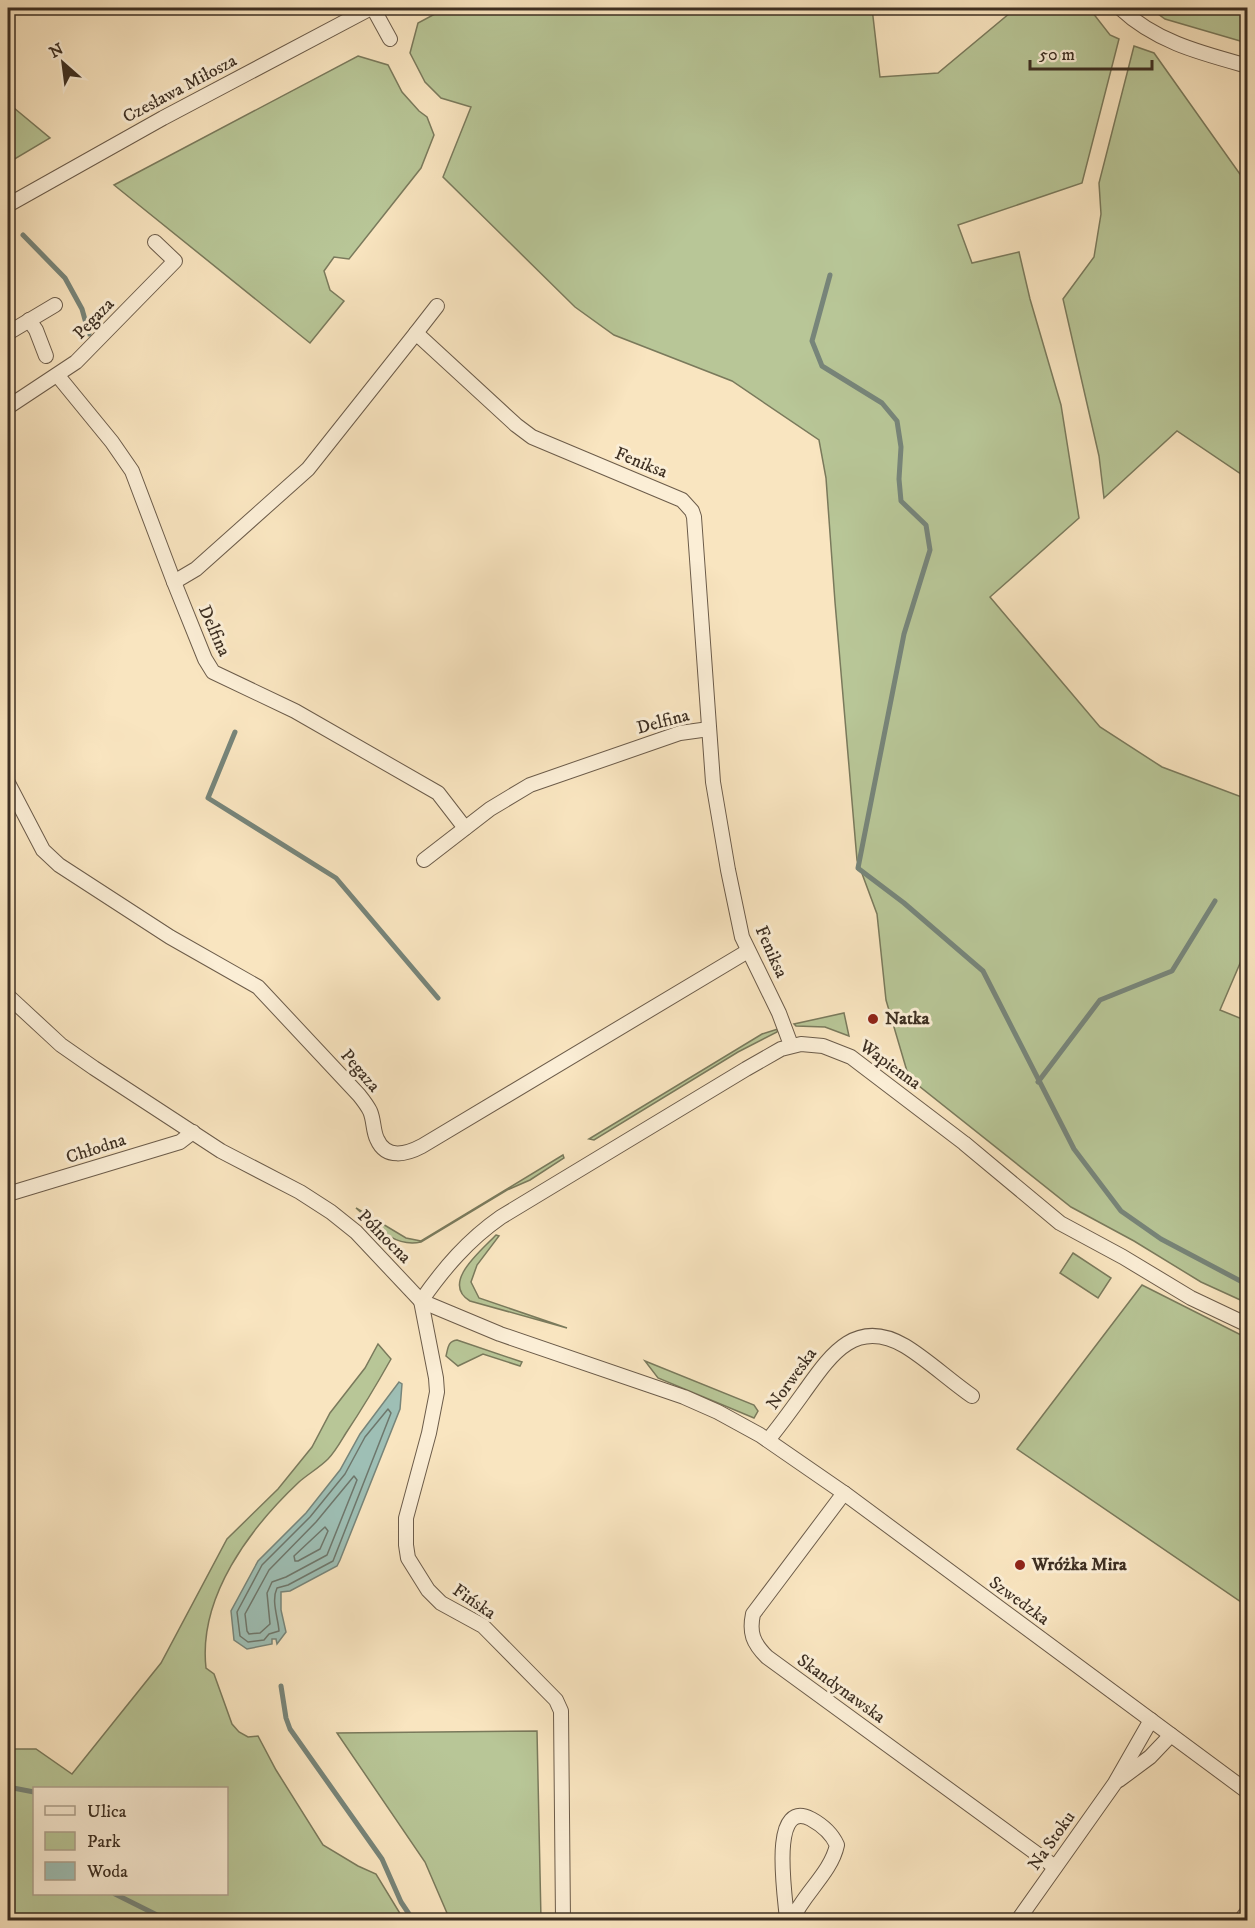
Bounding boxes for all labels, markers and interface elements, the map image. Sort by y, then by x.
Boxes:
north arrow [33,33,93,93]
scale bar [1030,33,1152,71]
text: N [46,39,67,63]
text: 50 m [1039,44,1075,66]
street label: Czesława Miłosza [119,50,241,128]
street label: Pegaza [69,293,119,344]
street label: Feniksa [612,443,671,484]
street label: Delfina [193,602,235,660]
street label: Delfina [634,704,692,740]
street label: Feniksa [750,923,792,982]
place label: Natka [885,1008,930,1030]
marker: Natka [866,1012,880,1026]
street label: Wapienna [854,1035,925,1095]
street label: Pegaza [335,1045,385,1097]
street label: Chłodna [63,1129,129,1169]
street label: Północna [352,1205,416,1269]
street label: Norweska [762,1343,822,1414]
place label: Wróżka Mira [1031,1554,1127,1576]
marker: Wróżka Mira [1013,1558,1027,1572]
street label: Szwedzka [984,1572,1054,1631]
street label: Fińska [448,1580,500,1625]
street label: Skandynawska [793,1650,890,1729]
legend [33,1787,228,1895]
text: Ulica [87,1801,127,1823]
street label: Na Stoku [1024,1807,1080,1875]
text: Park [87,1831,121,1853]
text: Woda [86,1861,128,1883]

